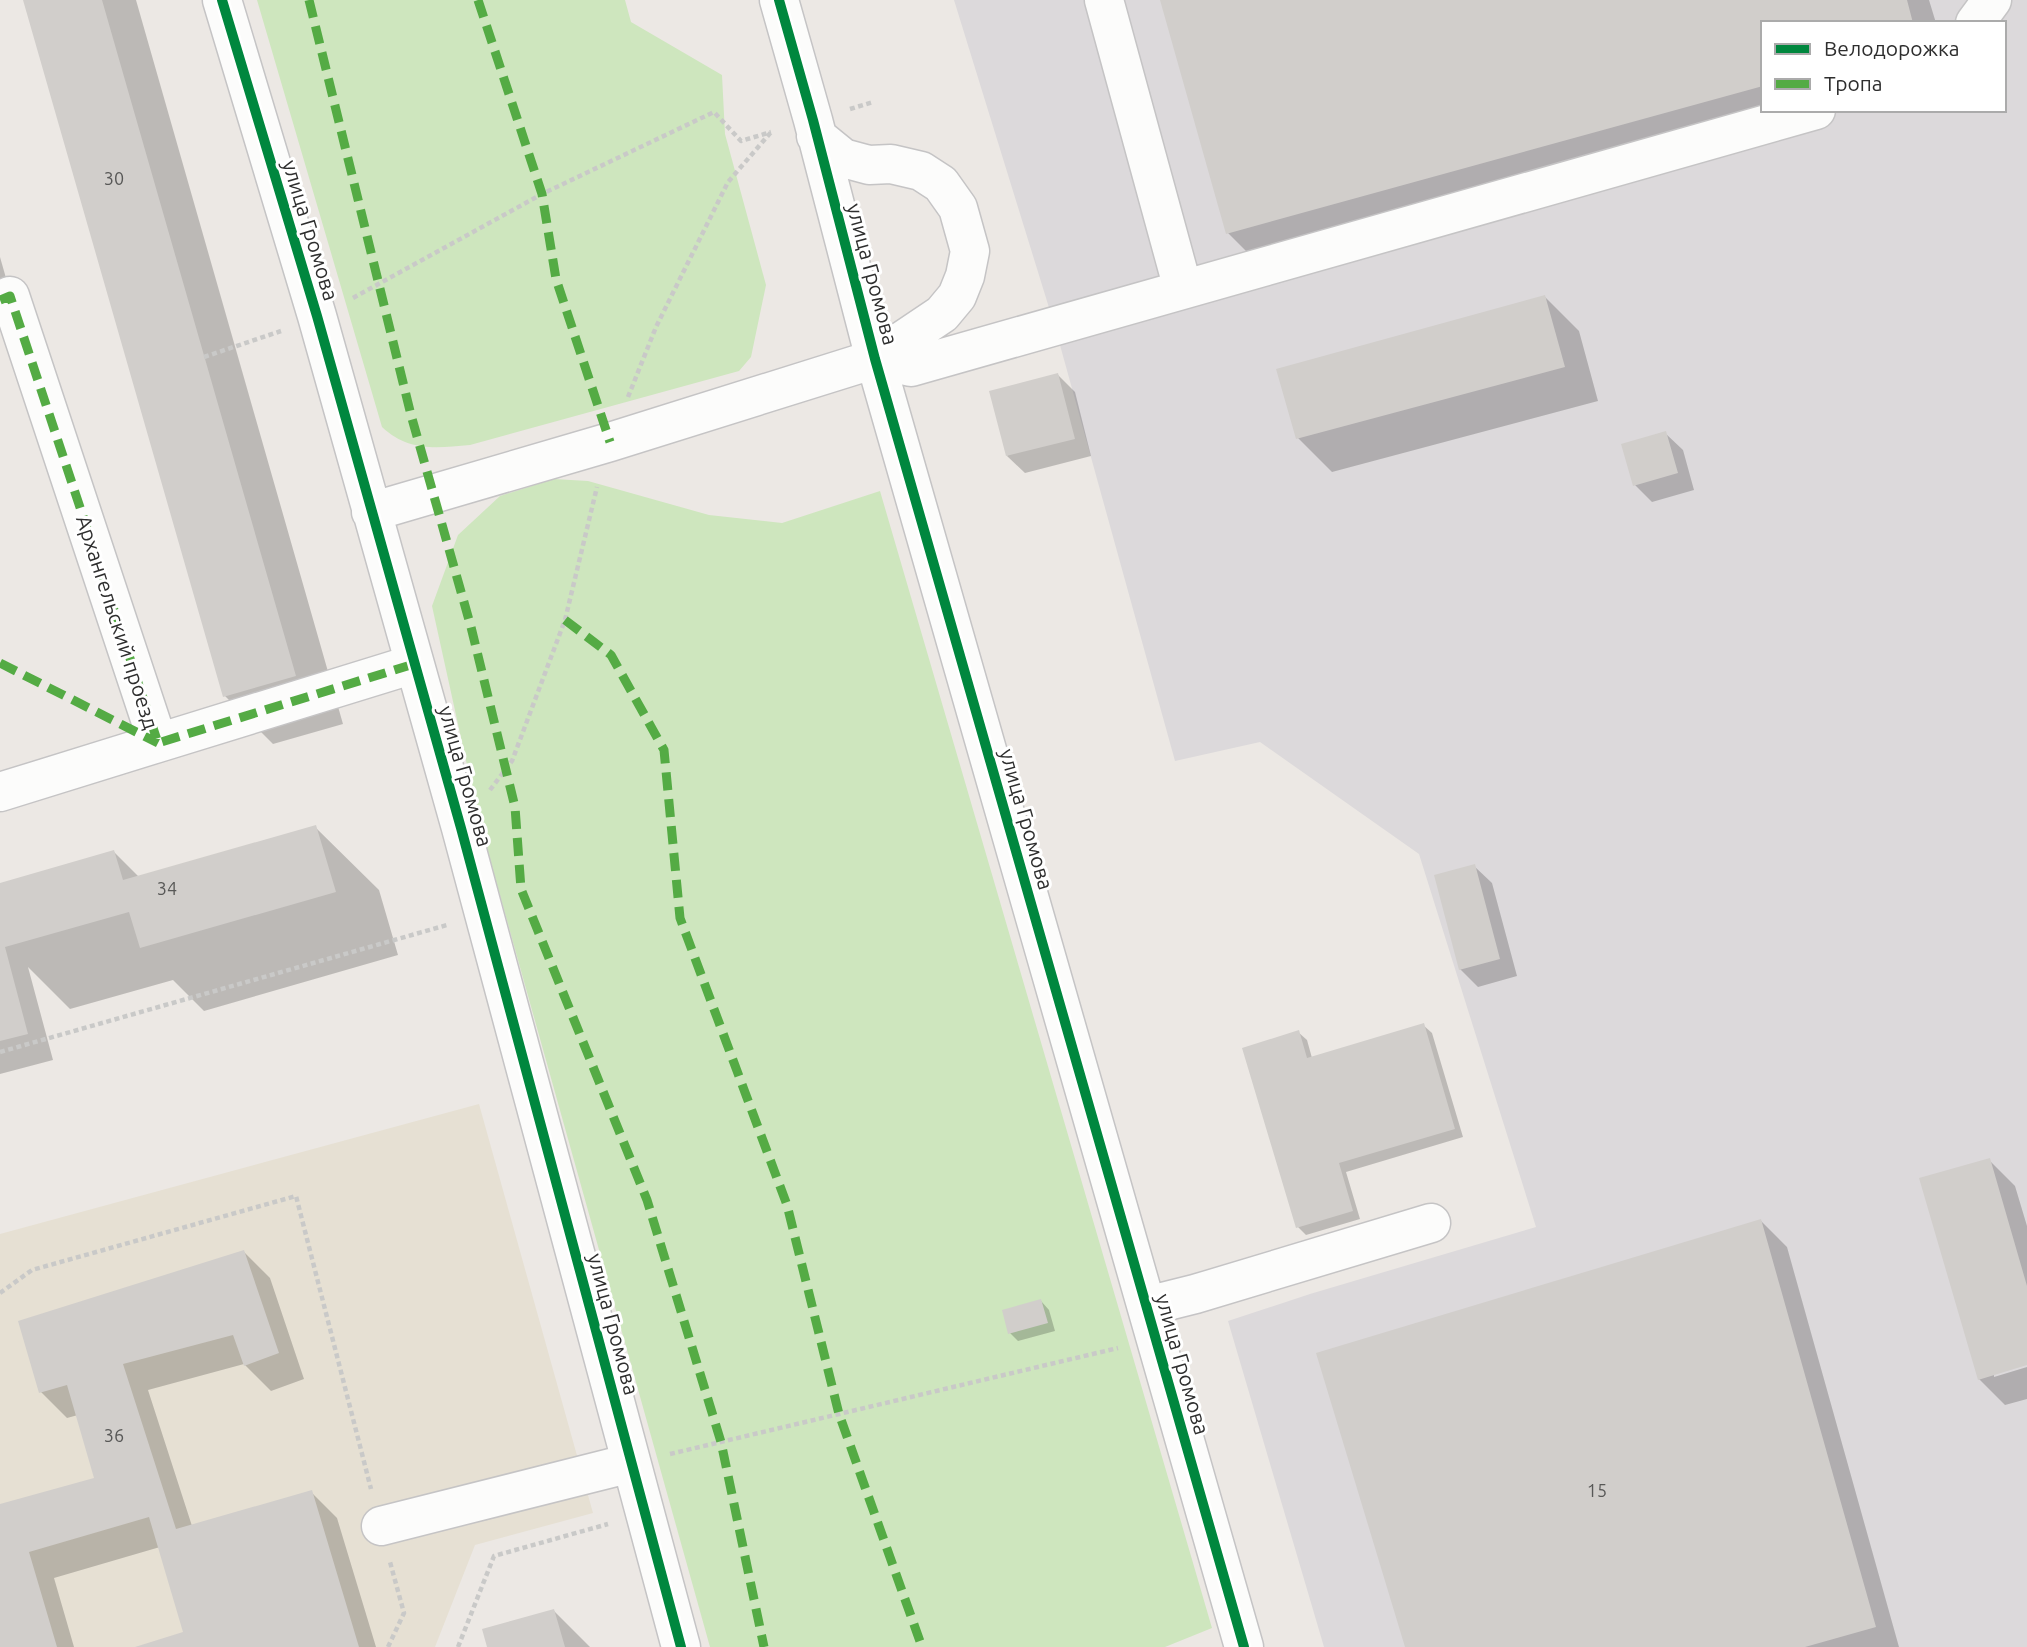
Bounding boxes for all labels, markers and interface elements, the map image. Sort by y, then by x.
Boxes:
legend [1761,21,2006,112]
text: Велодорожка [1824,36,1960,60]
text: Тропа [1824,71,1883,95]
street label: улица Громова [278,157,344,303]
house number: 30 [104,168,124,188]
street label: улица Громова [843,201,903,347]
street label: Архангельский проезд [72,512,164,732]
street label: улица Громова [434,703,498,849]
street label: улица Громова [995,746,1059,892]
house number: 34 [157,878,177,898]
street label: улица Громова [584,1251,644,1397]
street label: улица Громова [1151,1291,1215,1437]
house number: 36 [104,1425,124,1445]
house number: 15 [1587,1480,1607,1500]

